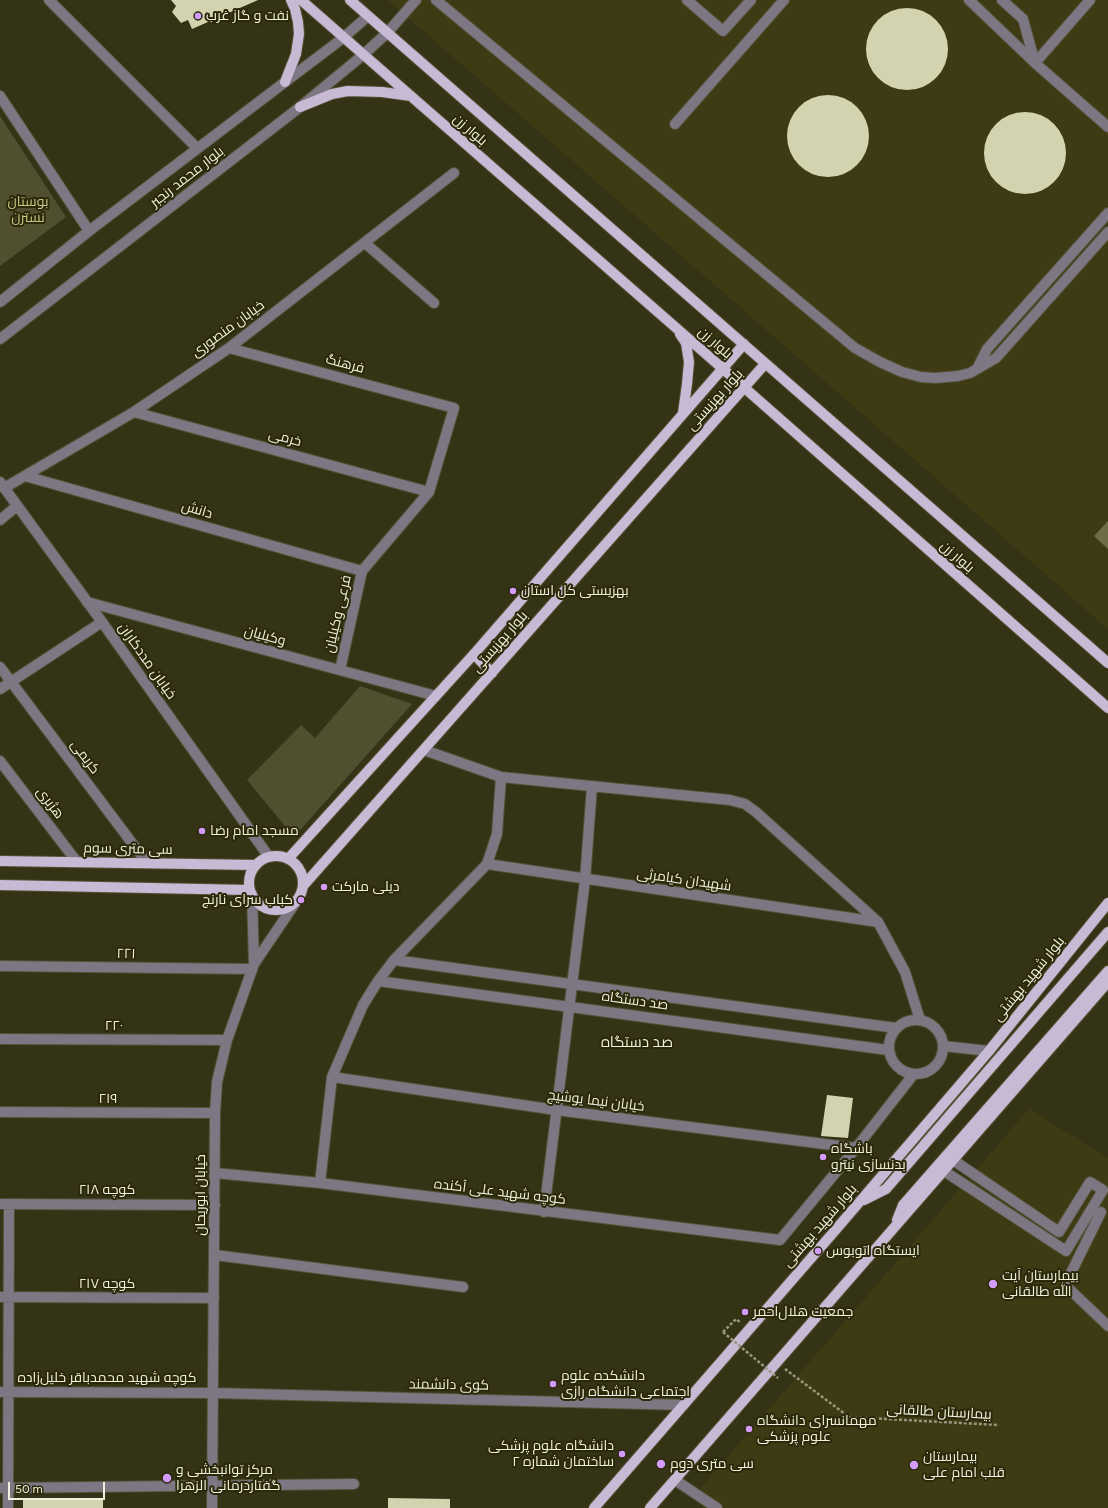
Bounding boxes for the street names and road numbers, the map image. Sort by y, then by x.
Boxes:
street label: بلوار زن [449,111,491,149]
street label: بلوار محمد رنجبر [147,143,227,211]
street label: خیابان منصوری [188,297,268,361]
street label: بلوار زن [694,324,736,362]
street label: فرهنگ [324,351,366,377]
street label: بلوار بهزیستی [683,366,747,434]
street label: خرمی [267,426,303,450]
street label: دانش [179,498,215,522]
street label: بلوار زن [936,538,978,576]
street label: فرعی وکیلیان [321,574,355,654]
street label: بلوار بهزیستی [469,608,531,676]
street label: خیابان مددکاران [114,620,180,702]
street label: وکیلیان [242,622,288,650]
street label: کریمی [67,737,103,777]
street label: هژبری [33,784,67,822]
street label: سی متری سوم [83,840,173,858]
street label: شهیدان کیامرثی [636,865,732,895]
street label: بلوار شهید بهشتی [990,933,1068,1025]
street label: ۲۲۱ [116,945,136,963]
street label: صد دستگاه [601,988,669,1014]
street label: ۲۲۰ [105,1018,123,1034]
street label: خیابان نیما یوشیج [546,1087,646,1115]
street label: ۲۱۹ [99,1091,117,1107]
street label: خیابان ابوریحان [193,1154,209,1236]
street label: کوچه شهید علی آکنده [433,1176,567,1208]
street label: بلوار شهید بهشتی [779,1181,861,1271]
street label: کوچه ۲۱۸ [79,1182,135,1198]
street label: کوچه ۲۱۷ [79,1276,135,1292]
street label: کوچه شهید محمدباقر خلیل‌زاده [18,1370,196,1386]
street label: کوی دانشمند [409,1376,489,1394]
street label: بیمارستان طالقانی [886,1401,992,1423]

